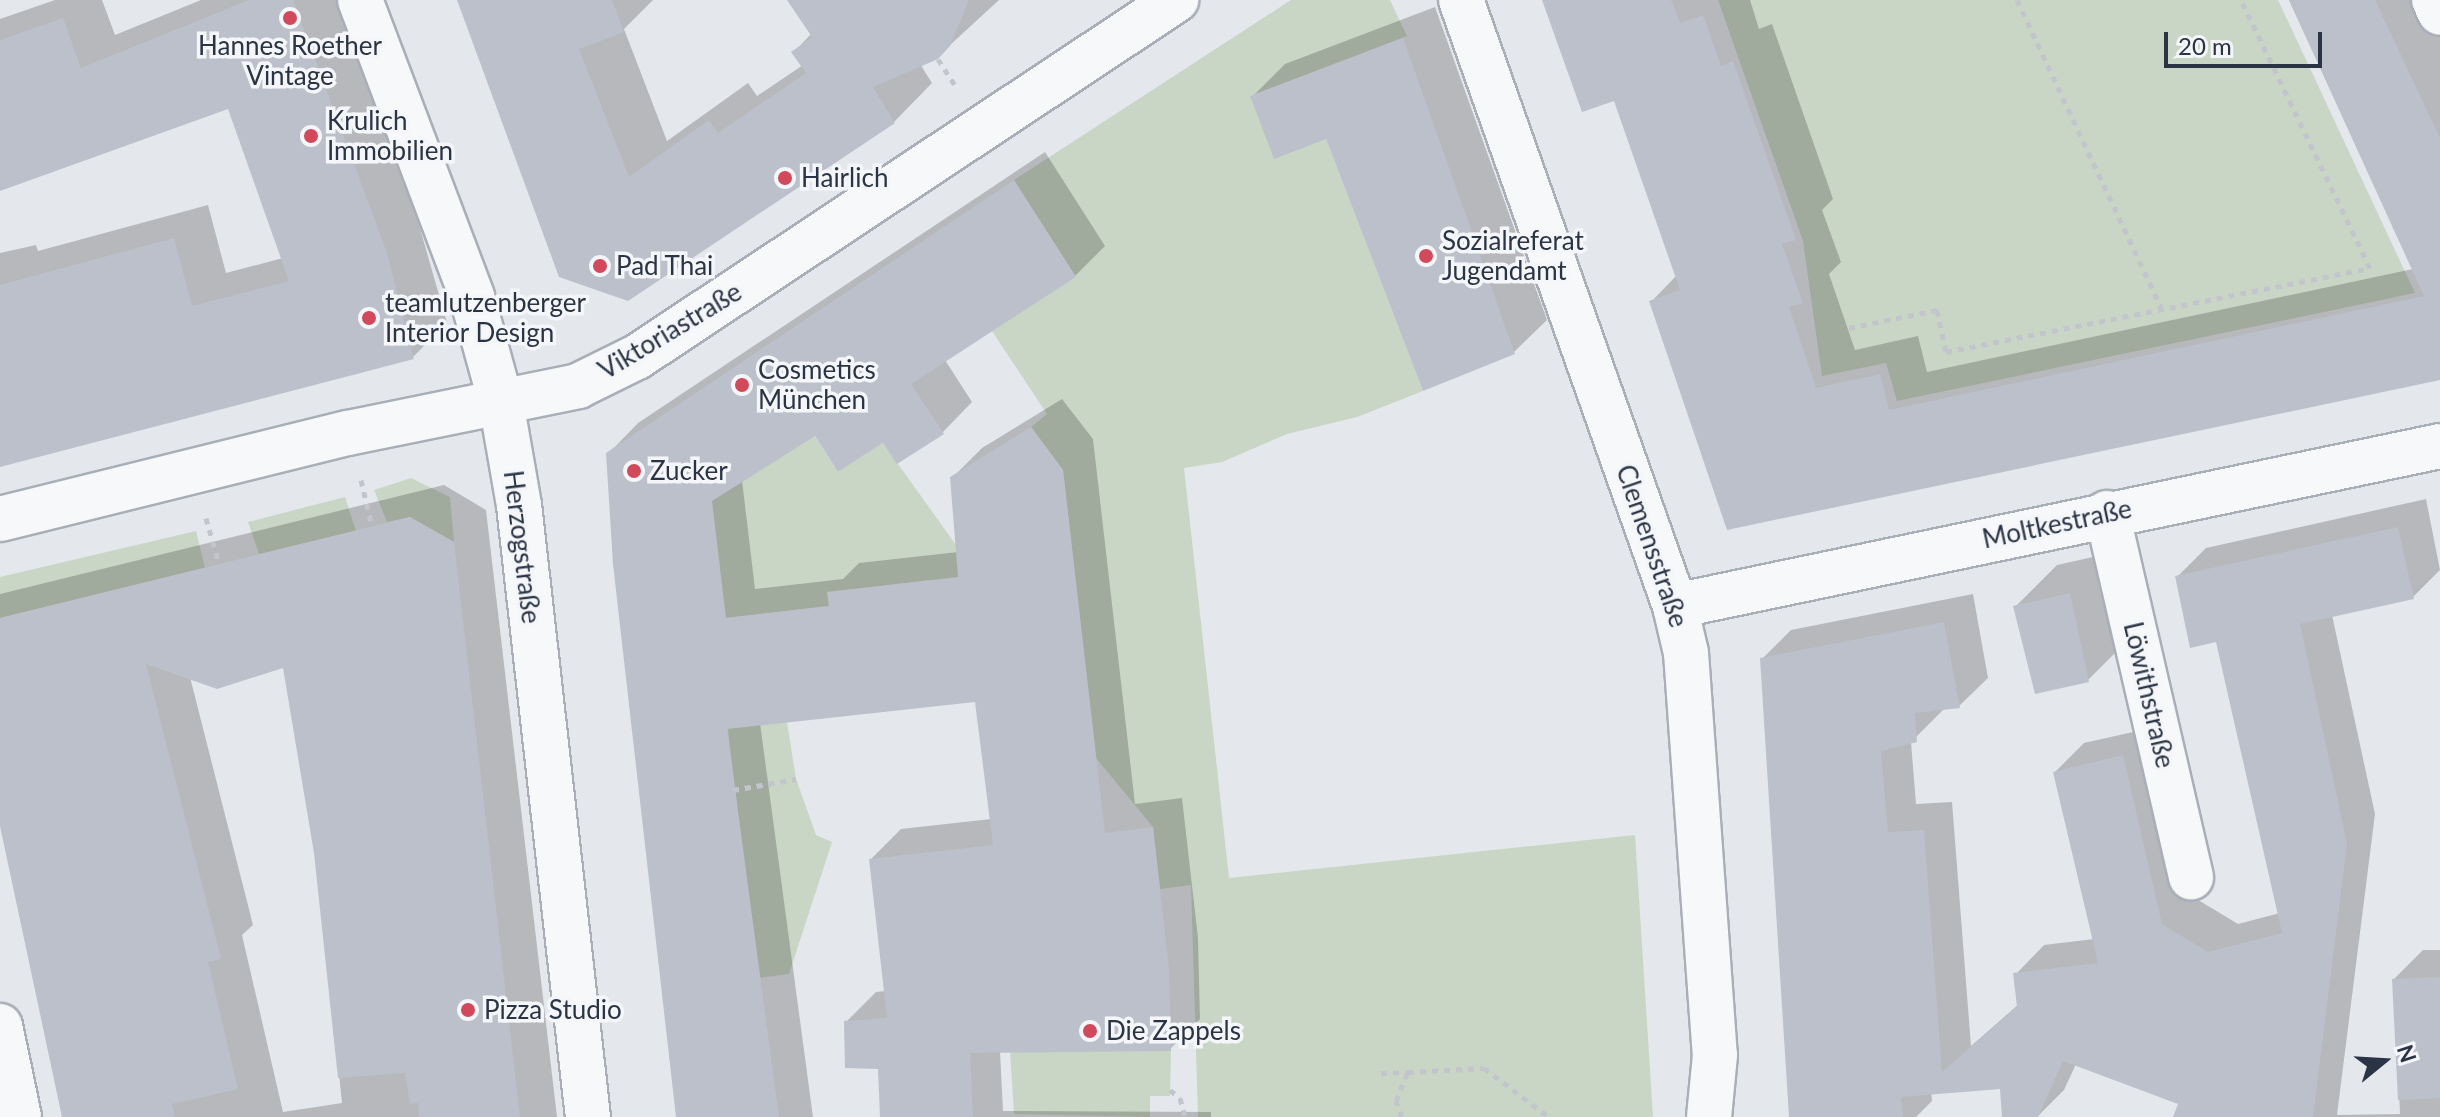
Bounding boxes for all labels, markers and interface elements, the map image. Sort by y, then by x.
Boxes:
marker: Hannes Roether Vintage [281,9,299,27]
scale bar [2168,16,2326,66]
place label: Hannes Roether Vintage [198,30,382,92]
text: 20 m [2178,31,2232,60]
place label: Krulich Immobilien [327,105,453,166]
marker: Krulich Immobilien [302,127,320,145]
place label: Hairlich [801,162,888,194]
marker: Hairlich [776,169,794,187]
place label: Sozialreferat Jugendamt [1442,225,1584,286]
marker: Sozialreferat Jugendamt [1417,247,1435,265]
place label: Pad Thai [616,250,714,282]
marker: Pad Thai [591,257,609,275]
street label: Viktoriastraße [593,276,747,386]
place label: teamlutzenberger Interior Design [385,287,586,348]
marker: teamlutzenberger Interior Design [360,309,378,327]
place label: Cosmetics München [758,354,876,416]
marker: Cosmetics München [733,376,751,394]
place label: Zucker [650,455,728,487]
street label: Clemensstraße [1610,461,1694,631]
marker: Zucker [625,462,643,480]
street label: Herzogstraße [497,469,547,625]
street label: Moltkestraße [1980,493,2134,555]
street label: Löwithstraße [2117,619,2181,771]
place label: Pizza Studio [484,994,622,1026]
marker: Pizza Studio [459,1001,477,1019]
place label: Die Zappels [1106,1015,1241,1047]
north arrow [2344,1021,2424,1101]
marker: Die Zappels [1081,1022,1099,1040]
text: N [2392,1041,2423,1066]

